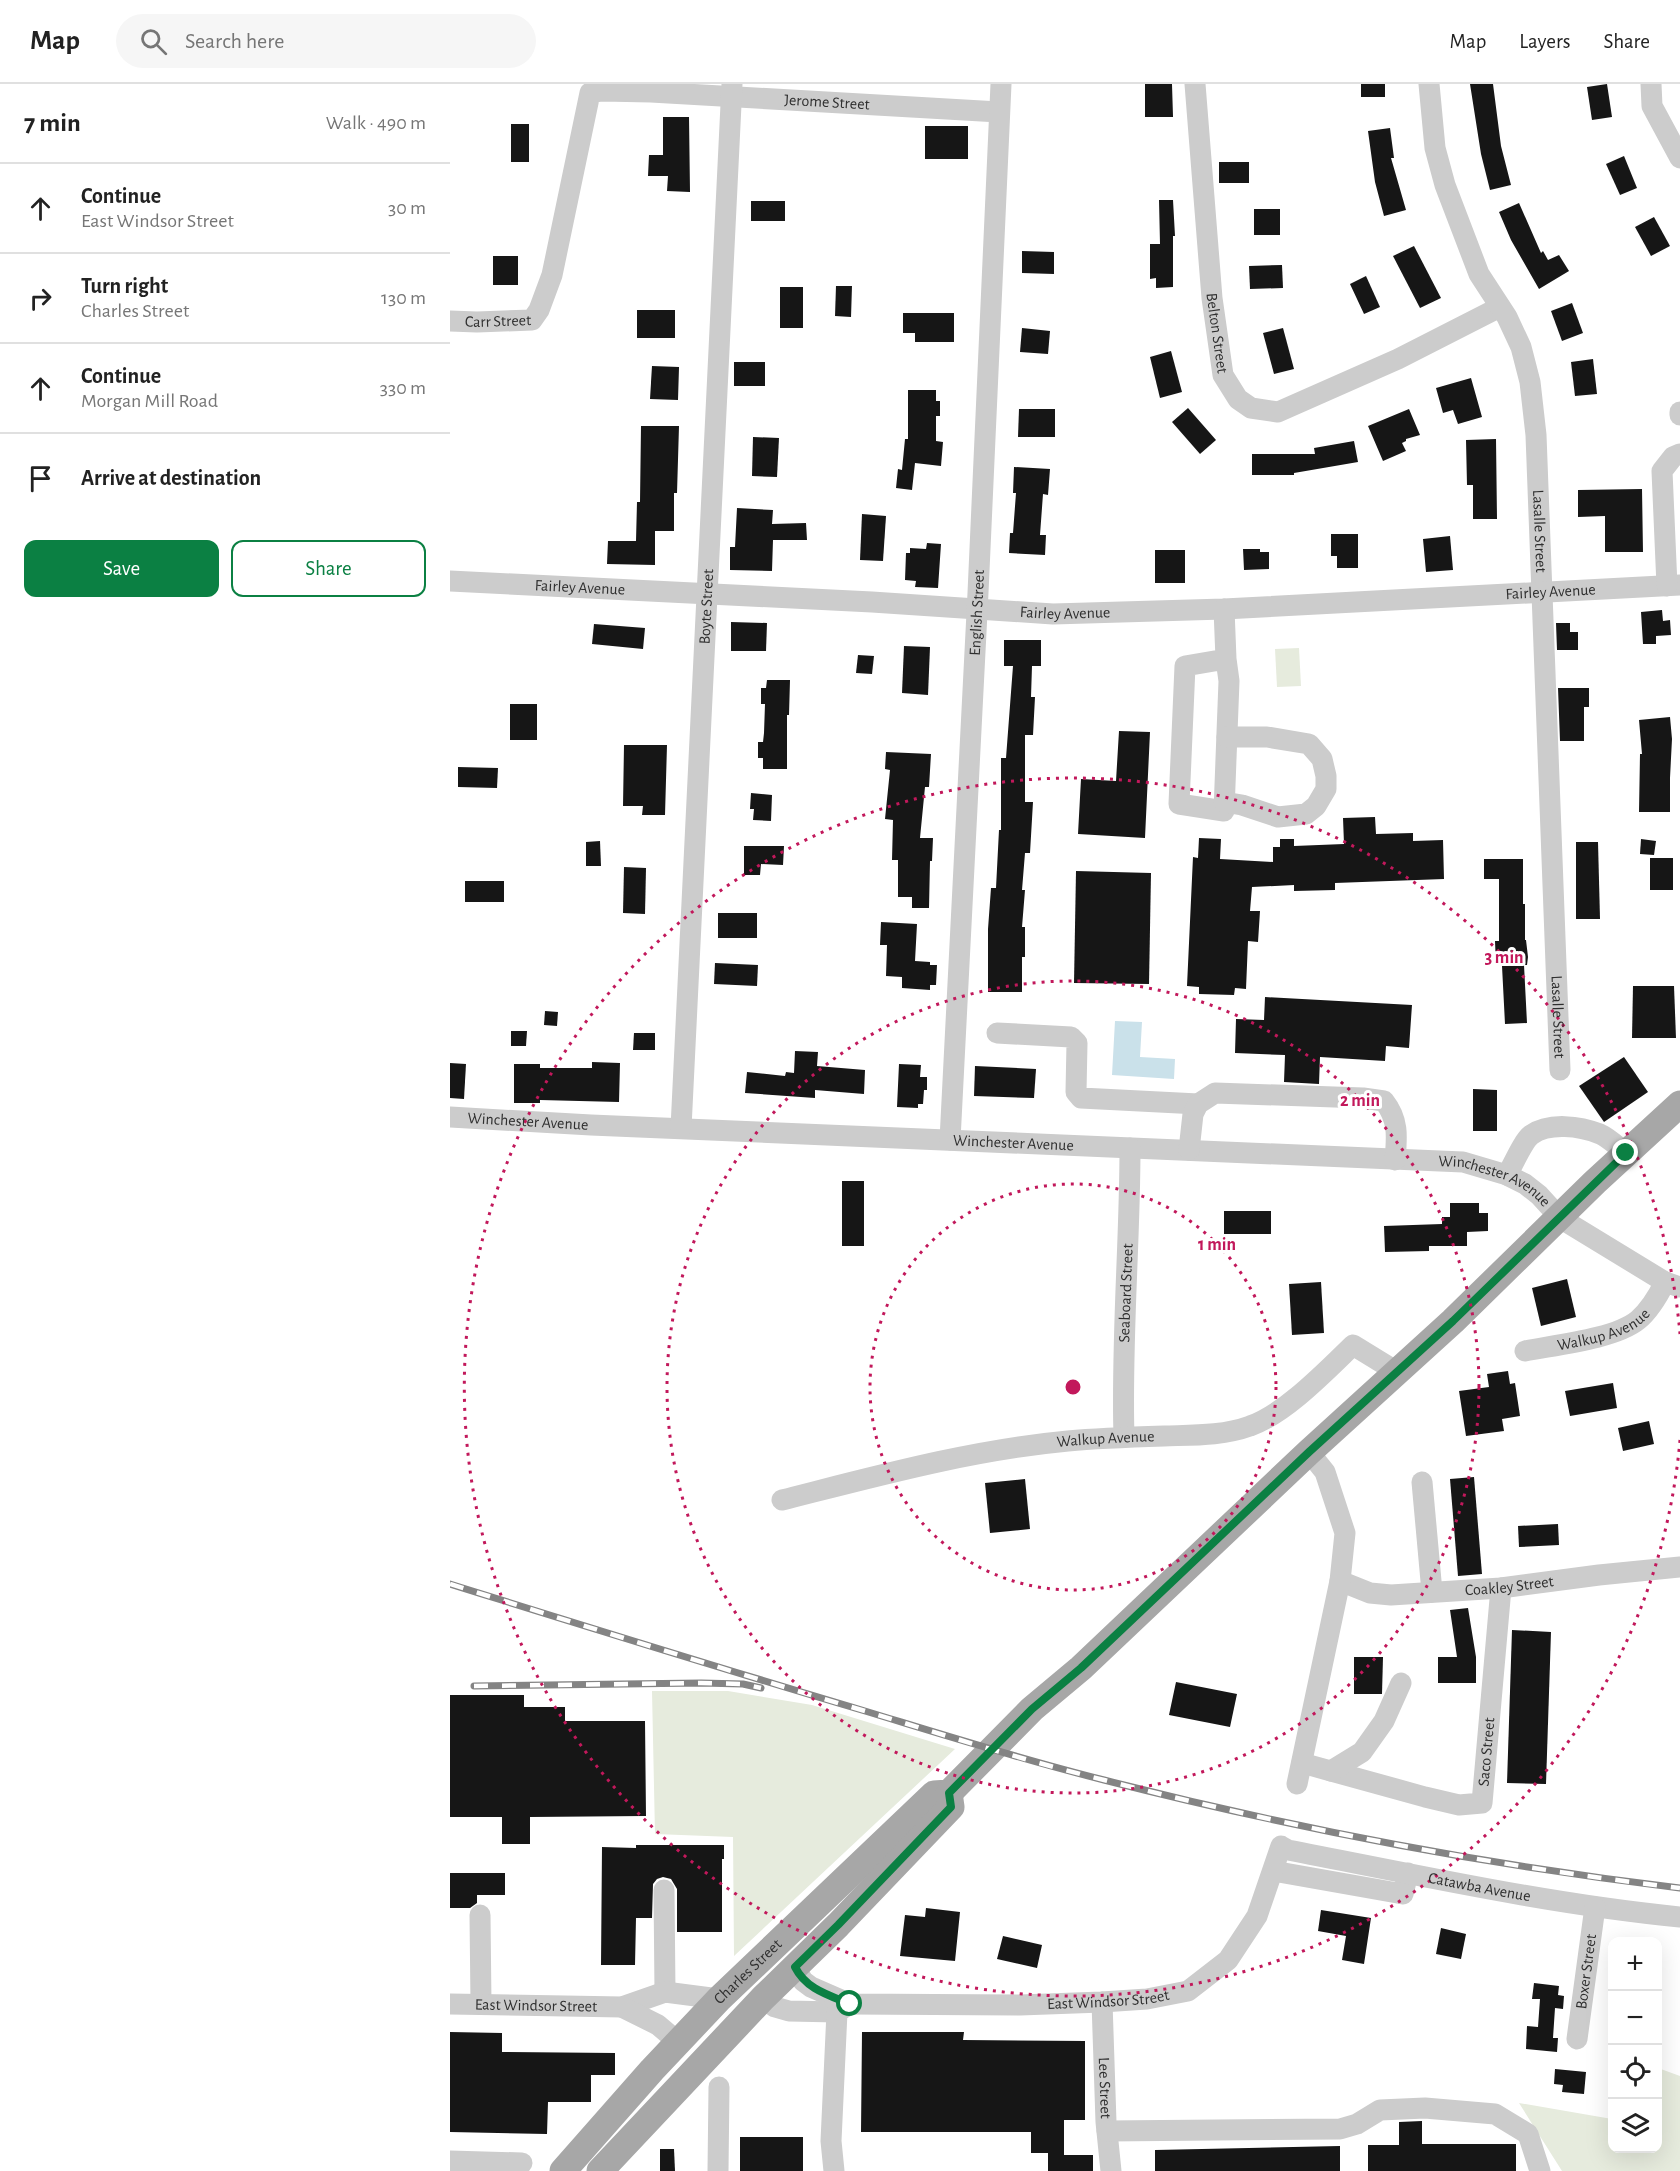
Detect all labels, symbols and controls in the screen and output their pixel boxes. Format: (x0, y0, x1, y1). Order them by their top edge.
search box (116, 14, 536, 68)
icon: search (137, 25, 170, 58)
text: Map (30, 27, 80, 55)
text: Search here (185, 30, 284, 52)
text: Map (1450, 31, 1486, 52)
text: Layers (1519, 31, 1570, 52)
text: Share (1603, 31, 1650, 52)
street label: Jerome Street (784, 92, 870, 113)
text: 7 min (24, 110, 81, 136)
text: Walk · 490 m (326, 113, 426, 133)
text: Continue (81, 185, 161, 207)
icon: ahead (24, 192, 57, 225)
text: 30 m (388, 198, 426, 218)
text: East Windsor Street (81, 211, 234, 231)
text: Turn right (81, 275, 168, 297)
icon: right (24, 282, 57, 315)
text: 130 m (381, 288, 426, 308)
street label: Belton Street (1204, 292, 1231, 374)
text: Charles Street (81, 301, 189, 321)
street label: Carr Street (465, 312, 531, 330)
text: Continue (81, 365, 161, 387)
icon: ahead (24, 372, 57, 405)
text: 330 m (380, 378, 426, 398)
text: Morgan Mill Road (81, 391, 218, 411)
icon: arrive (24, 462, 57, 495)
text: Arrive at destination (81, 467, 261, 489)
street label: Lasalle Street (1530, 489, 1549, 573)
button: Save (24, 540, 219, 597)
button: Share (231, 540, 426, 597)
street label: Boyte Street (697, 568, 716, 645)
street label: English Street (967, 569, 987, 656)
street label: Fairley Avenue (534, 577, 625, 598)
street label: Fairley Avenue (1505, 581, 1596, 602)
street label: Fairley Avenue (1019, 604, 1111, 623)
text: 3 min (1484, 949, 1524, 967)
street label: Lasalle Street (1548, 975, 1568, 1059)
text: 2 min (1340, 1092, 1380, 1110)
street label: Winchester Avenue (467, 1110, 589, 1133)
street label: Winchester Avenue (953, 1132, 1074, 1153)
route end (1612, 1139, 1638, 1165)
street label: Winchester Avenue (1438, 1153, 1553, 1210)
text: 1 min (1198, 1236, 1236, 1254)
street label: Seaboard Street (1116, 1243, 1136, 1343)
street label: Walkup Avenue (1556, 1306, 1653, 1353)
centre of rings (1063, 1377, 1083, 1397)
street label: Walkup Avenue (1056, 1428, 1155, 1450)
street label: Coakley Street (1464, 1573, 1555, 1598)
street label: Saco Street (1476, 1717, 1498, 1787)
street label: Catawba Avenue (1427, 1870, 1532, 1904)
street label: Boxer Street (1573, 1933, 1599, 2010)
street label: Charles Street (711, 1936, 785, 2007)
map controls (1608, 1937, 1662, 2153)
button: + (1608, 1937, 1662, 1991)
street label: East Windsor Street (1047, 1987, 1170, 2012)
route start (836, 1990, 862, 2016)
button: − (1608, 1991, 1662, 2045)
street label: East Windsor Street (475, 1996, 597, 2015)
button: locate (1608, 2045, 1662, 2099)
street label: Lee Street (1096, 2057, 1114, 2119)
button: layers (1608, 2099, 1662, 2153)

